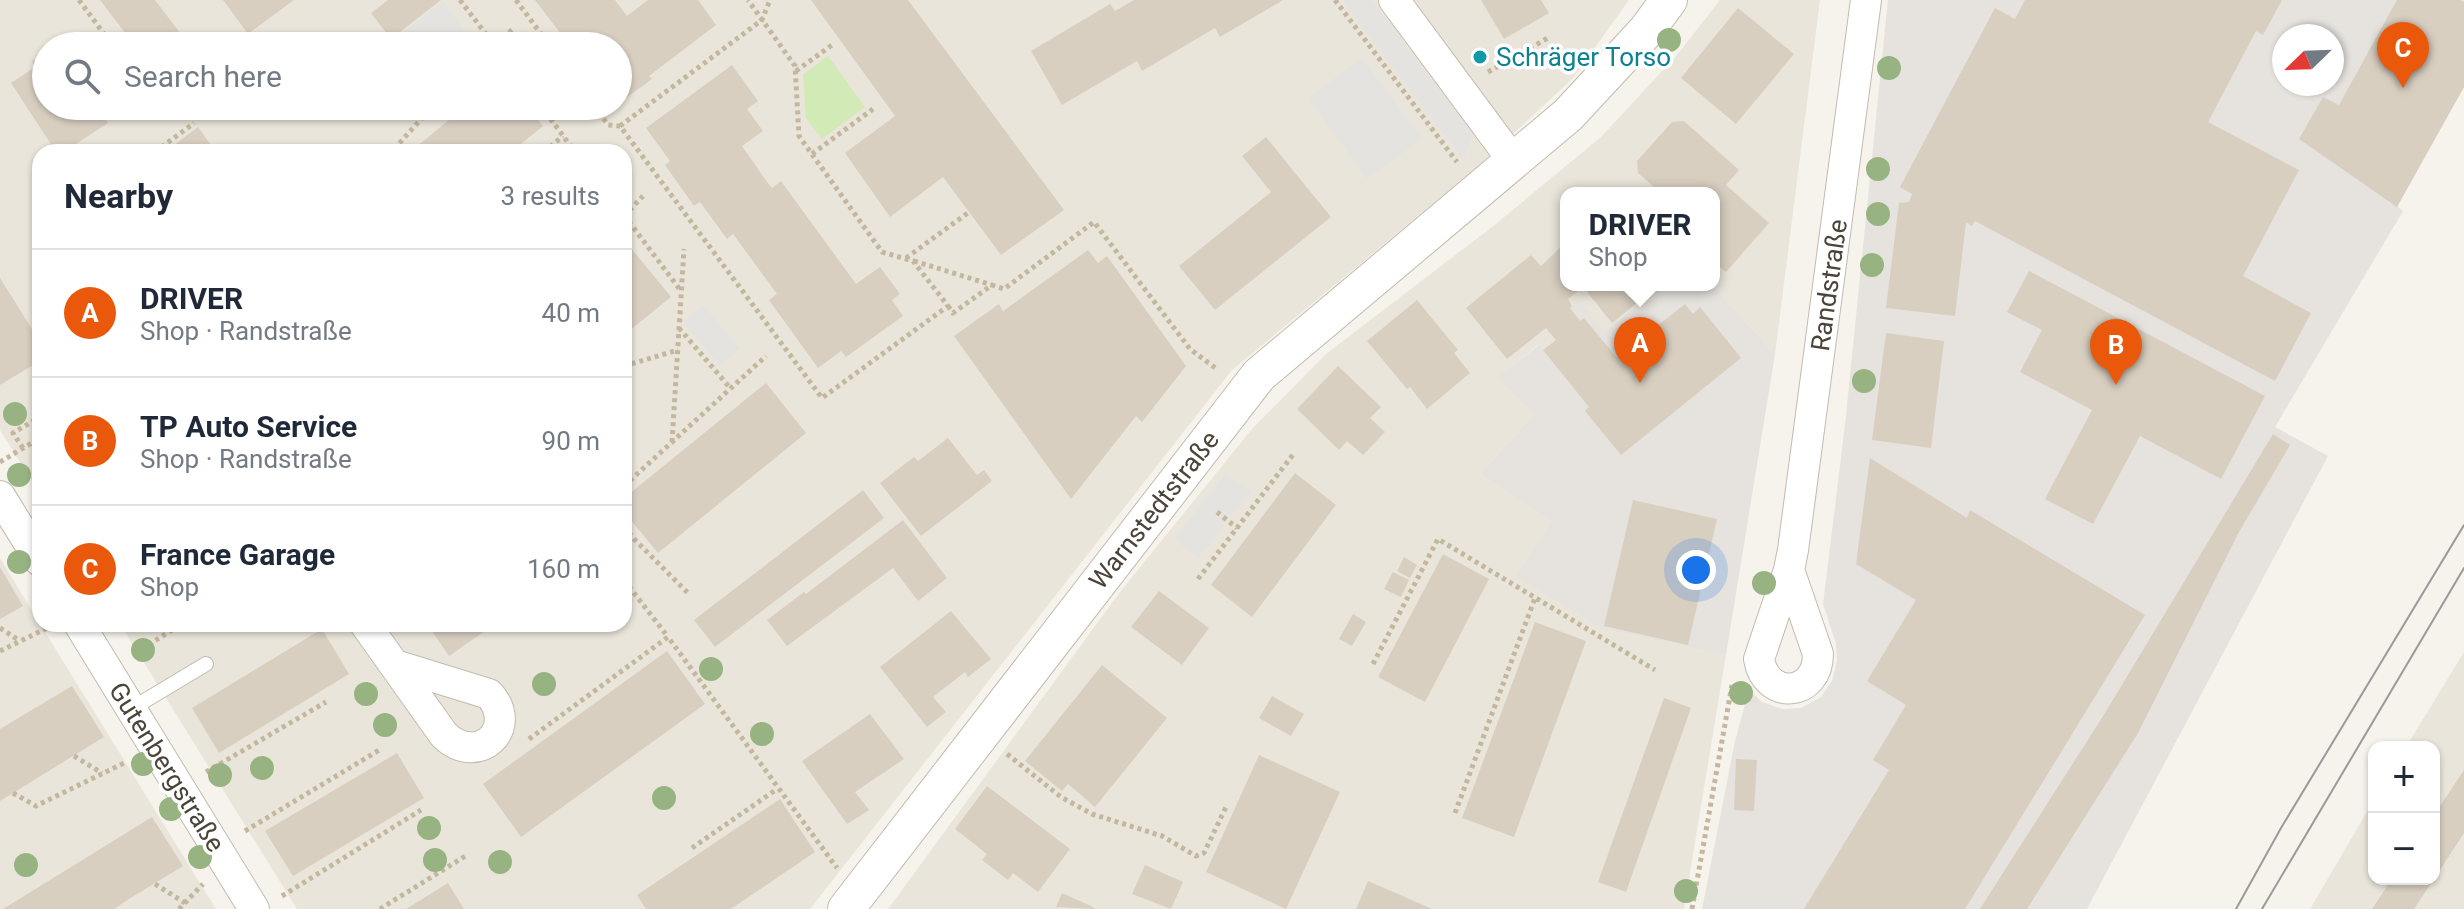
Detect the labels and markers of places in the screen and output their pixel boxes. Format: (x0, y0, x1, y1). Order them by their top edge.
pin: C (2377, 22, 2429, 88)
place label: Schräger Torso (1496, 42, 1671, 72)
marker: Schräger Torso (1471, 48, 1489, 66)
pin: A (1614, 317, 1666, 383)
pin: B (2090, 319, 2142, 385)

